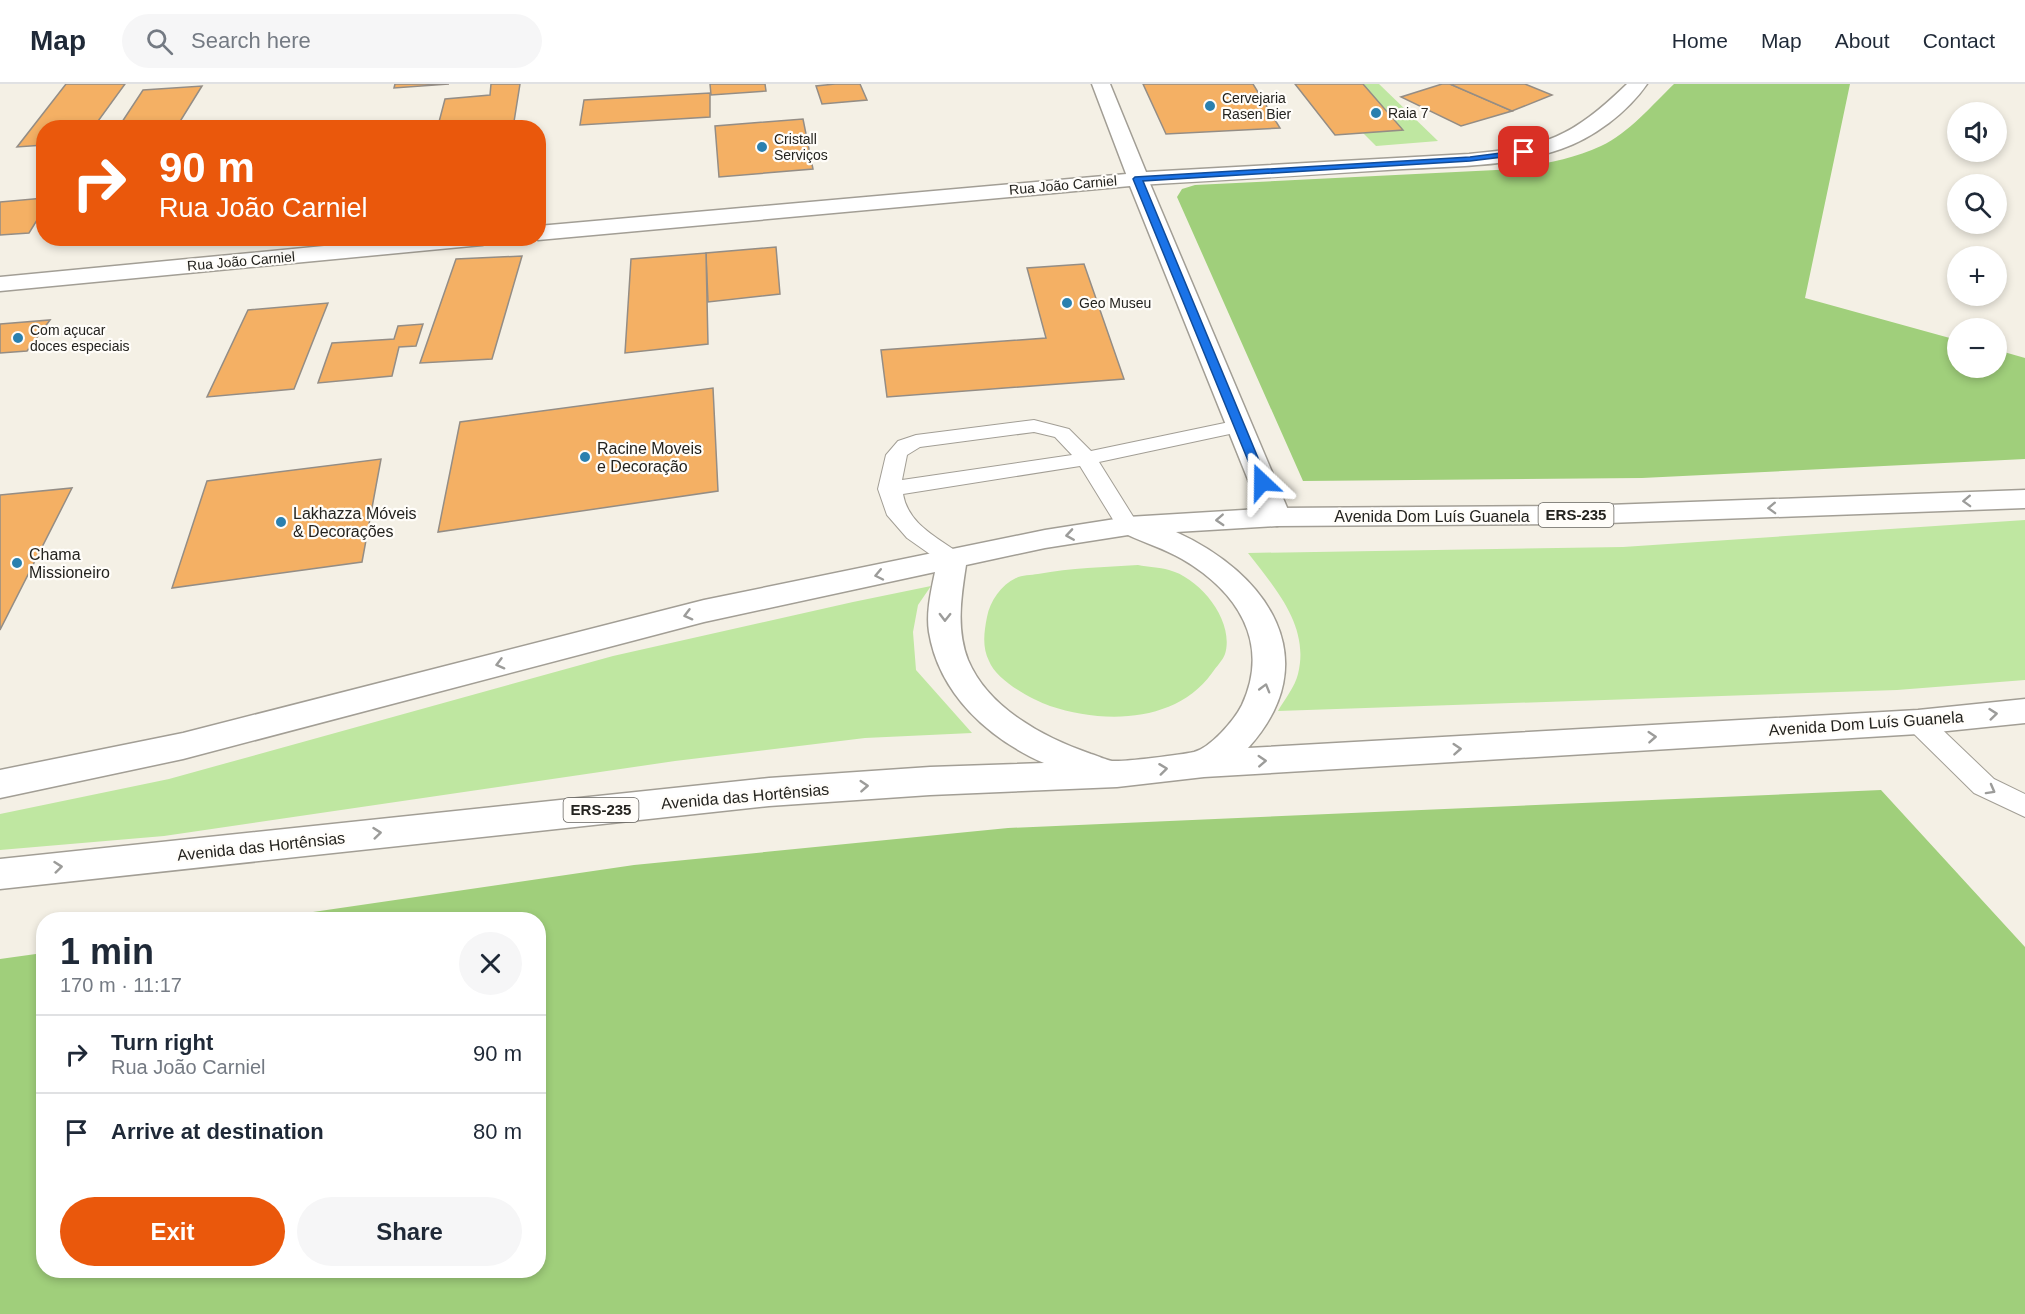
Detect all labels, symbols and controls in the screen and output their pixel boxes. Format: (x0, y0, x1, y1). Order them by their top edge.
search box (122, 14, 542, 68)
text: Map (30, 25, 86, 56)
icon: search (143, 25, 176, 58)
text: Search here (191, 28, 311, 53)
text: Home (1672, 29, 1728, 52)
text: Map (1761, 29, 1802, 52)
text: About (1835, 29, 1890, 52)
text: Contact (1923, 29, 1995, 52)
place label: Cervejaria Rasen Bier (1222, 90, 1292, 122)
marker: Cervejaria Rasen Bier (1203, 99, 1217, 113)
map controls (1947, 102, 2007, 378)
button: sound (1947, 102, 2007, 162)
place label: Raia 7 (1388, 105, 1429, 121)
marker: Raia 7 (1369, 106, 1383, 120)
pin (1498, 126, 1549, 177)
place label: Cristall Serviços (774, 131, 828, 163)
icon: arrive (1507, 135, 1540, 168)
marker: Cristall Serviços (755, 140, 769, 154)
icon: right (60, 144, 138, 222)
text: 90 m (159, 144, 255, 191)
street label: Rua João Carniel (1008, 172, 1118, 198)
button: search (1947, 174, 2007, 234)
text: Rua João Carniel (159, 193, 368, 223)
button: + (1947, 246, 2007, 306)
street label: Rua João Carniel (186, 248, 296, 274)
place label: Geo Museu (1079, 295, 1151, 311)
marker: Geo Museu (1060, 296, 1074, 310)
button: − (1947, 318, 2007, 378)
place label: Com açucar doces especiais (30, 322, 130, 354)
marker: Com açucar doces especiais (11, 331, 25, 345)
place label: Racine Moveis e Decoração (597, 440, 702, 475)
marker: Racine Moveis e Decoração (578, 450, 592, 464)
position arrow (1230, 450, 1294, 514)
one-way arrow (1962, 495, 1971, 508)
one-way arrow (1767, 502, 1776, 515)
road number: ERS-235 (1538, 503, 1614, 527)
place label: Lakhazza Móveis & Decorações (293, 505, 417, 540)
street label: Avenida Dom Luís Guanela (1334, 508, 1530, 525)
one-way arrow (1215, 514, 1224, 527)
marker: Lakhazza Móveis & Decorações (274, 515, 288, 529)
one-way arrow (1065, 528, 1075, 541)
place label: Chama Missioneiro (29, 546, 110, 581)
marker: Chama Missioneiro (10, 556, 24, 570)
one-way arrow (874, 567, 884, 580)
one-way arrow (683, 608, 694, 620)
one-way arrow (939, 613, 952, 622)
one-way arrow (495, 657, 505, 669)
one-way arrow (1258, 683, 1270, 693)
street label: Avenida Dom Luís Guanela (1768, 708, 1964, 739)
one-way arrow (1988, 708, 1997, 721)
one-way arrow (1647, 731, 1656, 744)
one-way arrow (1452, 743, 1461, 756)
one-way arrow (1258, 754, 1267, 767)
one-way arrow (1159, 763, 1168, 776)
one-way arrow (859, 780, 869, 793)
street label: Avenida das Hortênsias (660, 781, 830, 812)
one-way arrow (1985, 783, 1995, 794)
road number: ERS-235 (564, 798, 638, 822)
one-way arrow (373, 828, 382, 840)
street label: Avenida das Hortênsias (176, 829, 346, 864)
one-way arrow (54, 861, 63, 874)
text: 1 min (60, 931, 154, 972)
button: close (459, 932, 522, 995)
text: 170 m · 11:17 (60, 974, 182, 996)
text: Turn right (111, 1030, 213, 1055)
icon: right (60, 1038, 93, 1071)
text: 90 m (473, 1041, 522, 1066)
text: Rua João Carniel (111, 1056, 266, 1078)
icon: arrive (60, 1116, 93, 1149)
text: Arrive at destination (111, 1119, 324, 1144)
text: 80 m (473, 1119, 522, 1144)
button: Exit (60, 1197, 285, 1266)
button: Share (297, 1197, 522, 1266)

